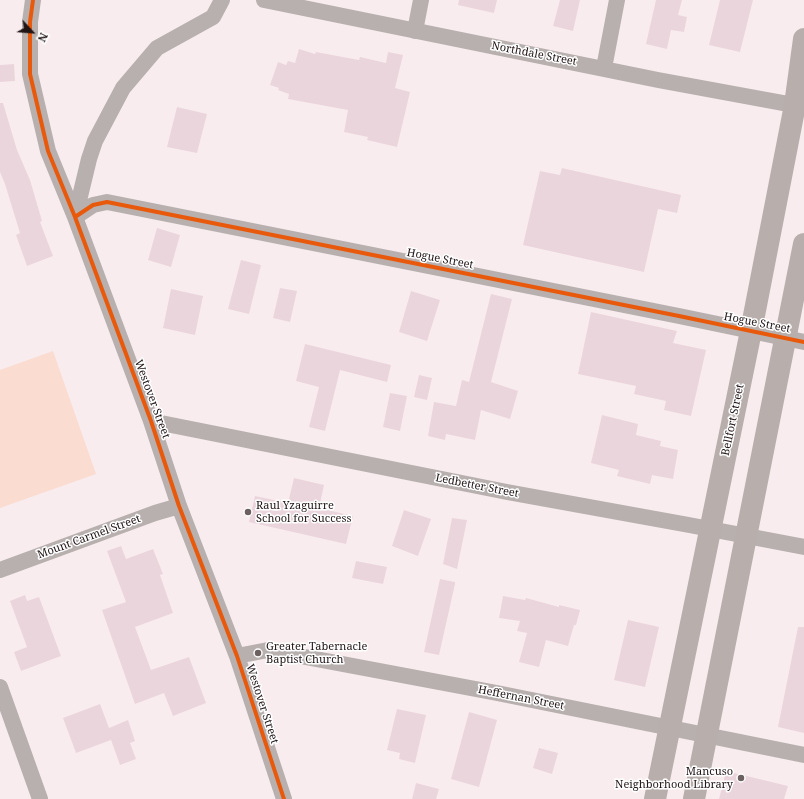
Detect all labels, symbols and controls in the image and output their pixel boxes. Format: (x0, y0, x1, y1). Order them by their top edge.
north arrow (12, 12, 52, 52)
text: N (35, 30, 52, 45)
street label: Northdale Street (490, 39, 578, 69)
street label: Hogue Street (406, 246, 474, 272)
street label: Hogue Street (723, 310, 791, 336)
street label: Westover Street (132, 358, 172, 440)
street label: Bellfort Street (719, 383, 747, 457)
street label: Ledbetter Street (434, 471, 520, 501)
place label: Raul Yzaguirre School for Success (256, 499, 351, 525)
marker: Raul Yzaguirre School for Success (243, 507, 253, 517)
street label: Mount Carmel Street (36, 512, 142, 562)
place label: Greater Tabernacle Baptist Church (266, 640, 367, 666)
marker: Greater Tabernacle Baptist Church (253, 648, 263, 658)
street label: Westover Street (243, 663, 281, 745)
street label: Heffernan Street (477, 683, 565, 713)
place label: Mancuso Neighborhood Library (615, 765, 733, 791)
marker: Mancuso Neighborhood Library (736, 773, 746, 783)

